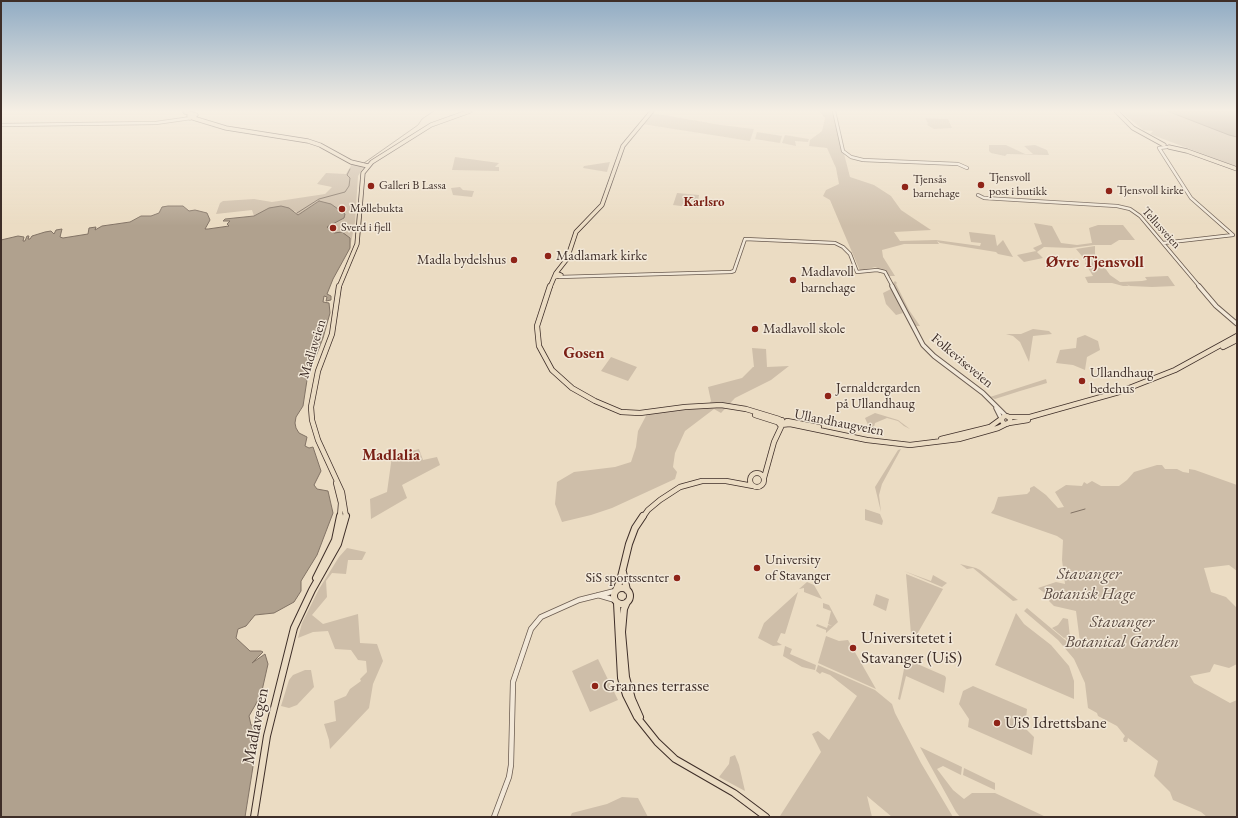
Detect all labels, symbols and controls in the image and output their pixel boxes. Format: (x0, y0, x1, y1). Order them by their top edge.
place label: Tjensvoll post i butikk (989, 171, 1047, 199)
place label: Tjensås barnehage (913, 173, 960, 201)
place label: Galleri B Lassa (379, 179, 446, 193)
marker: Tjensvoll post i butikk (976, 180, 986, 190)
marker: Galleri B Lassa (366, 181, 376, 191)
marker: Tjensås barnehage (900, 182, 910, 192)
place label: Tjensvoll kirke (1117, 184, 1184, 198)
marker: Tjensvoll kirke (1104, 186, 1114, 196)
district label: Karlsro (683, 194, 725, 210)
place label: Møllebukta (350, 202, 403, 216)
marker: Møllebukta (337, 204, 347, 214)
street label: Tellusveien (1139, 204, 1183, 252)
place label: Sverd i fjell (341, 221, 391, 235)
marker: Sverd i fjell (328, 223, 338, 233)
place label: Madlamark kirke (556, 248, 647, 264)
marker: Madlamark kirke (543, 251, 553, 261)
place label: Madla bydelshus (417, 252, 506, 268)
district label: Øvre Tjensvoll (1046, 253, 1144, 273)
marker: Madla bydelshus (509, 255, 519, 265)
place label: Madlavoll barnehage (801, 264, 855, 296)
marker: Madlavoll barnehage (788, 275, 798, 285)
street label: Madlaveien (296, 317, 330, 381)
place label: Madlavoll skole (763, 321, 845, 337)
marker: Madlavoll skole (750, 324, 760, 334)
street label: Folkeviseveien (928, 330, 996, 392)
district label: Gosen (563, 344, 605, 364)
place label: Ullandhaug bedehus (1090, 365, 1153, 398)
marker: Ullandhaug bedehus (1077, 376, 1087, 386)
place label: Jernaldergarden på Ullandhaug (836, 380, 921, 412)
marker: Jernaldergarden på Ullandhaug (823, 391, 833, 401)
street label: Ullandhaugveien (793, 406, 885, 440)
district label: Madlalia (362, 446, 420, 466)
place label: University of Stavanger (765, 552, 831, 584)
marker: University of Stavanger (752, 563, 762, 573)
park label: Stavanger Botanisk Hage (1043, 564, 1135, 604)
place label: SiS sportssenter (586, 570, 669, 586)
marker: SiS sportssenter (672, 573, 682, 583)
park label: Stavanger Botanical Garden (1065, 612, 1179, 652)
place label: Universitetet i Stavanger (UiS) (861, 628, 962, 668)
marker: Universitetet i Stavanger (UiS) (848, 643, 858, 653)
place label: Grannes terrasse (603, 676, 709, 696)
marker: Grannes terrasse (590, 681, 600, 691)
street label: Madlavegen (239, 686, 273, 766)
place label: UiS Idrettsbane (1005, 713, 1107, 733)
marker: UiS Idrettsbane (992, 718, 1002, 728)

